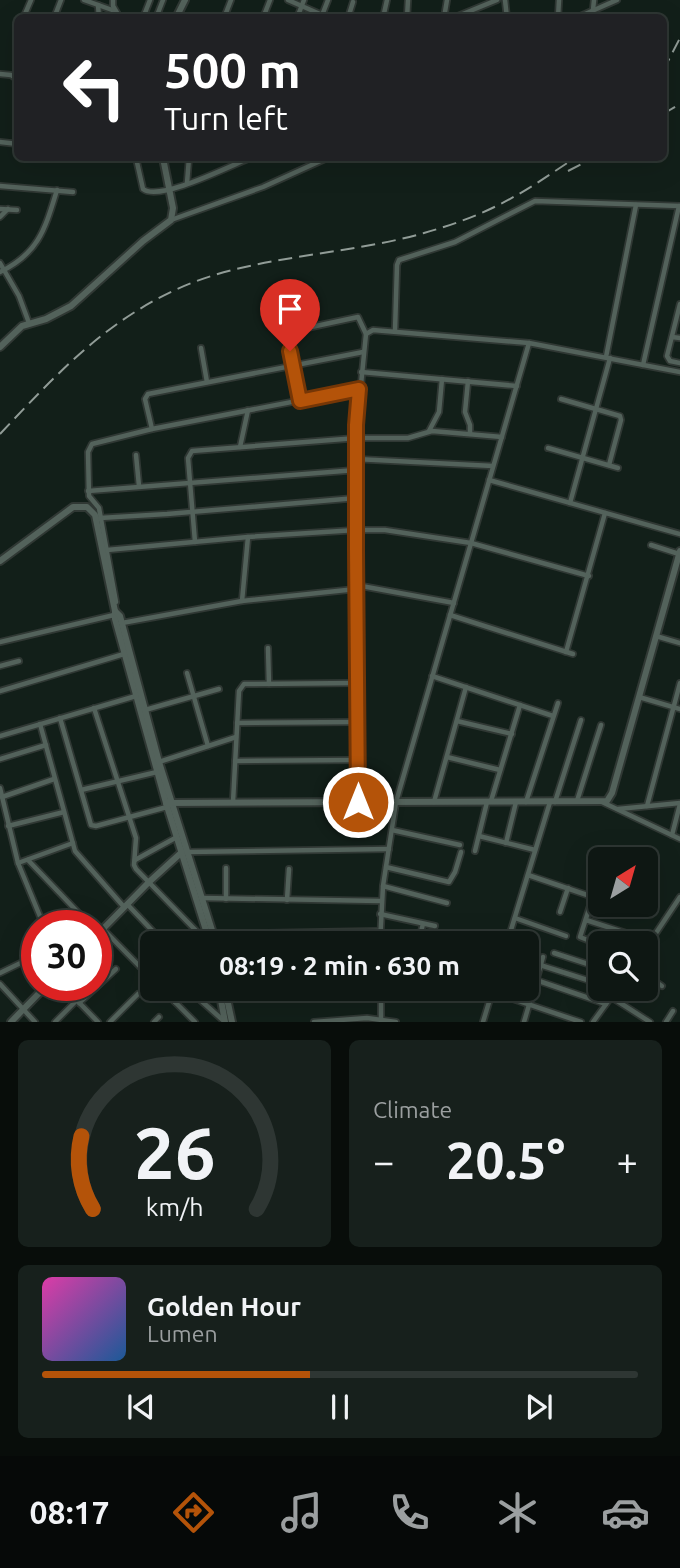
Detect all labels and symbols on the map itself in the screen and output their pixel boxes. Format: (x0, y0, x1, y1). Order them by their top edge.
pin (260, 279, 320, 351)
position arrow (321, 765, 395, 839)
north arrow (588, 847, 658, 917)
speed limit sign: 30 (21, 910, 112, 1001)

